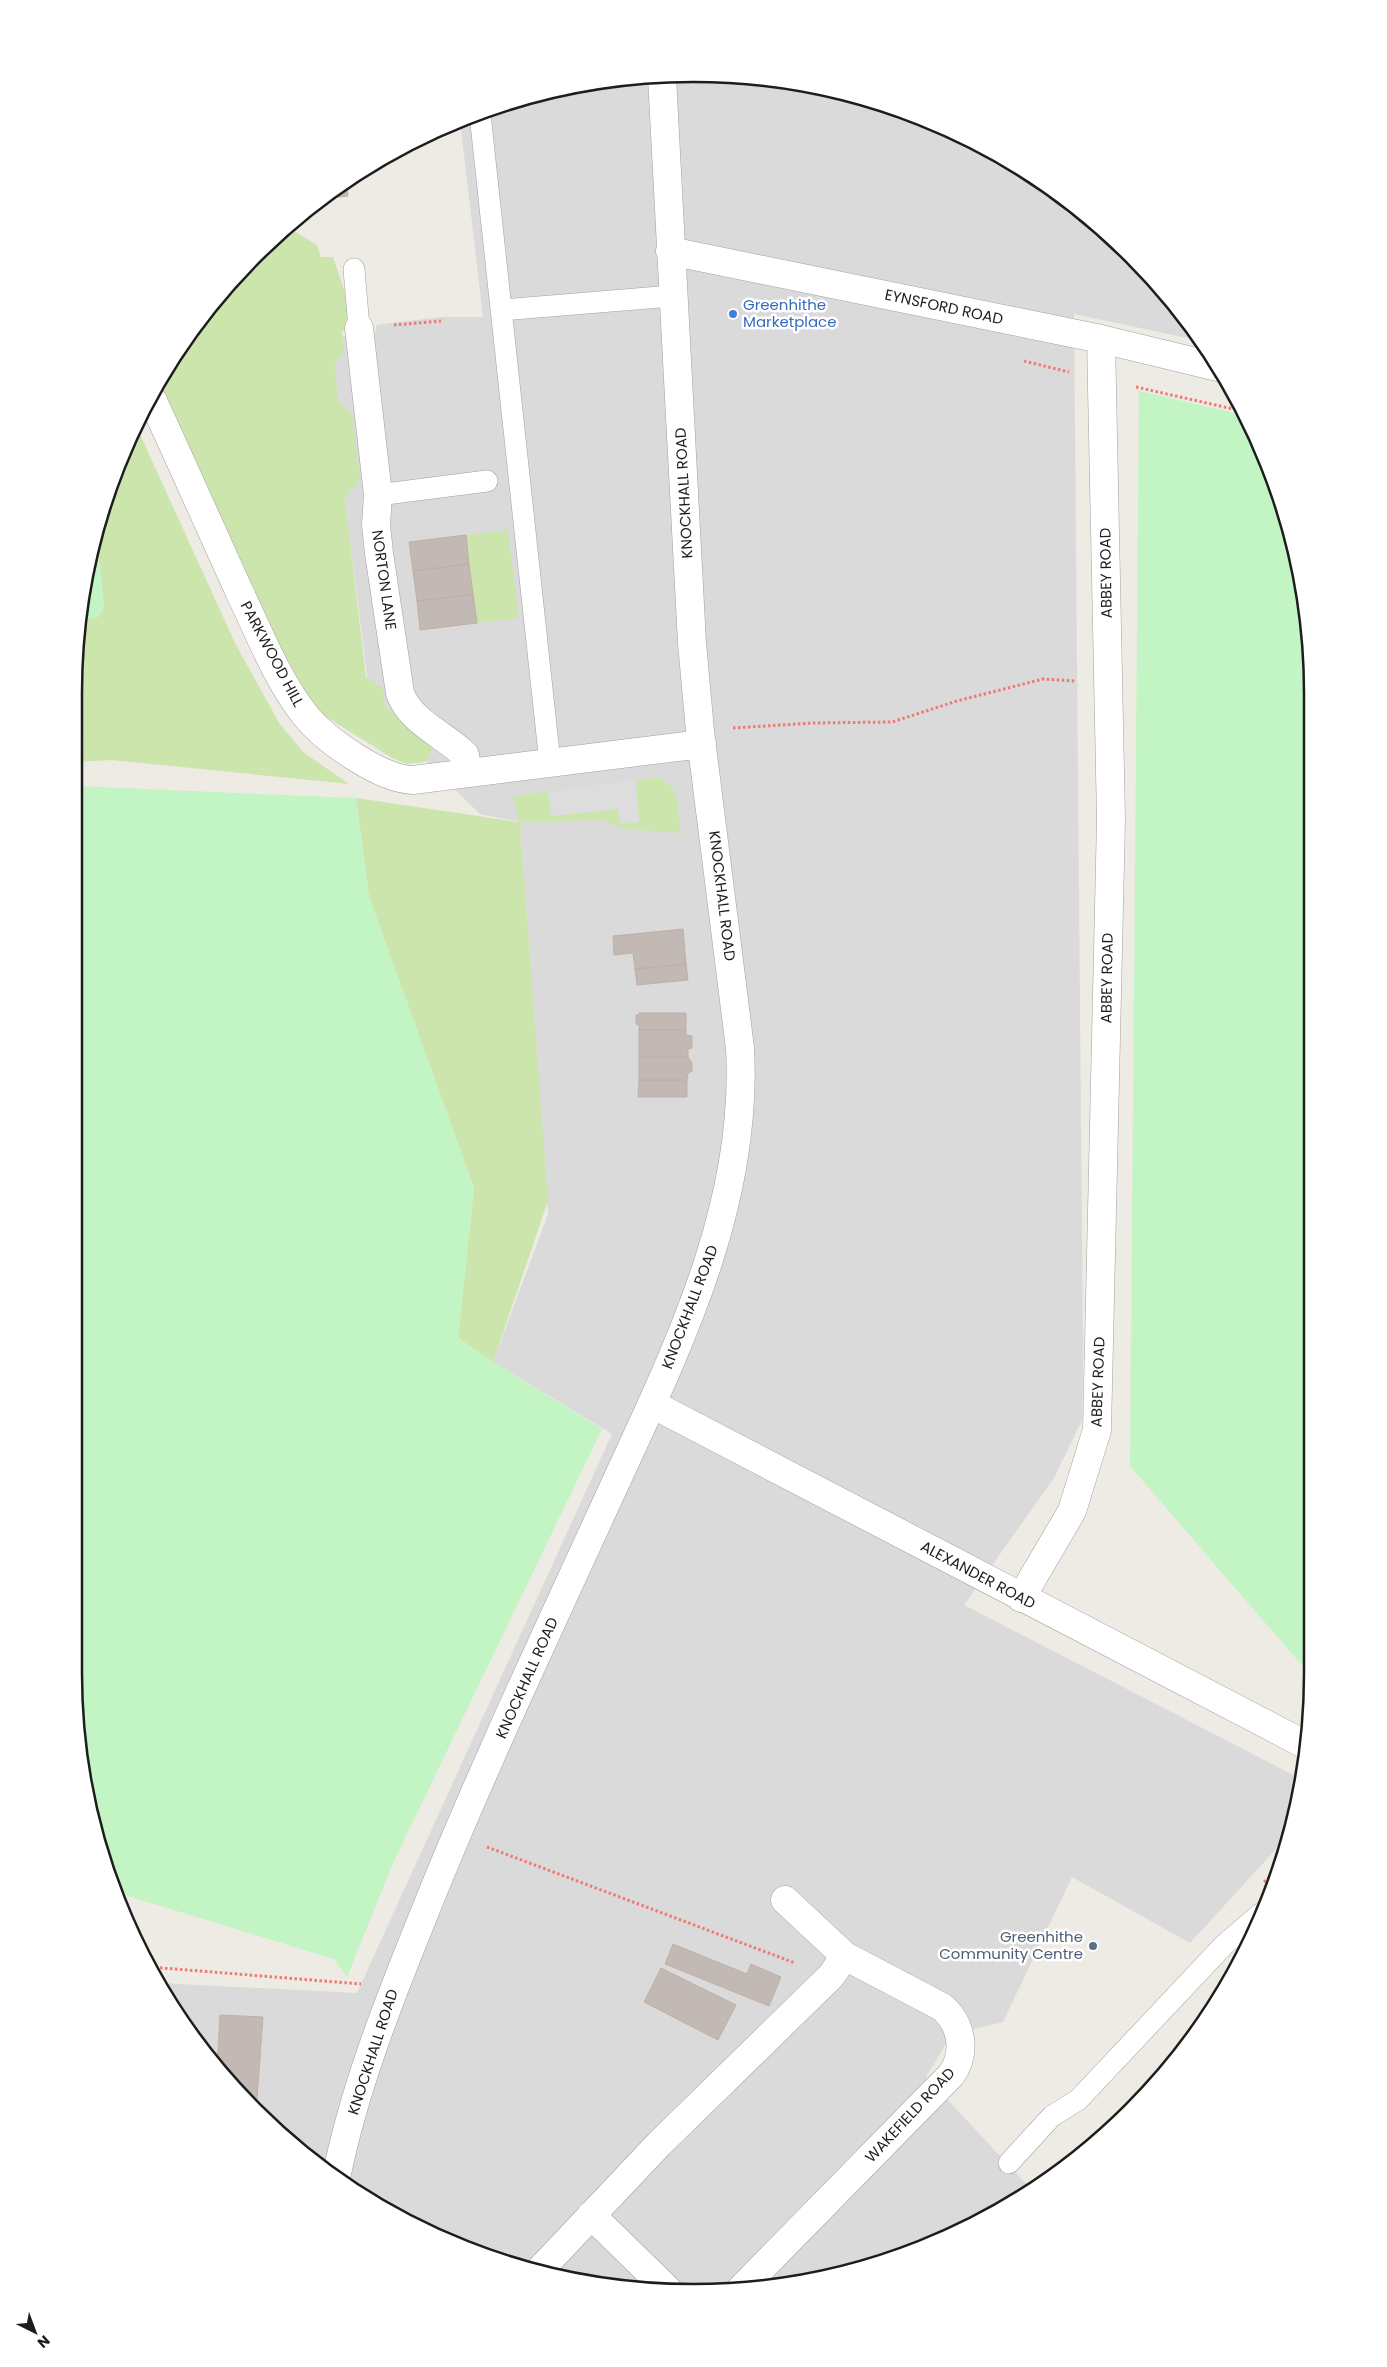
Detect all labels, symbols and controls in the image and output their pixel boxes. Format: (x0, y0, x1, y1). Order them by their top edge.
street label: EYNSFORD ROAD (883, 284, 1005, 329)
place label: Greenhithe Marketplace (743, 294, 837, 332)
marker: Greenhithe Marketplace (727, 308, 739, 320)
street label: KNOCKHALL ROAD (670, 427, 697, 559)
street label: ABBEY ROAD (1094, 528, 1117, 618)
street label: NORTON LANE (367, 529, 402, 631)
street label: PARKWOOD HILL (236, 597, 309, 711)
street label: KNOCKHALL ROAD (704, 830, 741, 962)
street label: ABBEY ROAD (1095, 933, 1118, 1023)
street label: KNOCKHALL ROAD (656, 1242, 723, 1372)
street label: ABBEY ROAD (1085, 1336, 1110, 1428)
street label: ALEXANDER ROAD (917, 1535, 1039, 1614)
street label: KNOCKHALL ROAD (490, 1614, 563, 1742)
place label: Greenhithe Community Centre (939, 1926, 1083, 1964)
marker: Greenhithe Community Centre (1087, 1940, 1099, 1952)
street label: KNOCKHALL ROAD (342, 1986, 403, 2117)
street label: WAKEFIELD ROAD (860, 2062, 959, 2167)
north arrow (10, 2307, 60, 2357)
text: N (33, 2331, 54, 2353)

